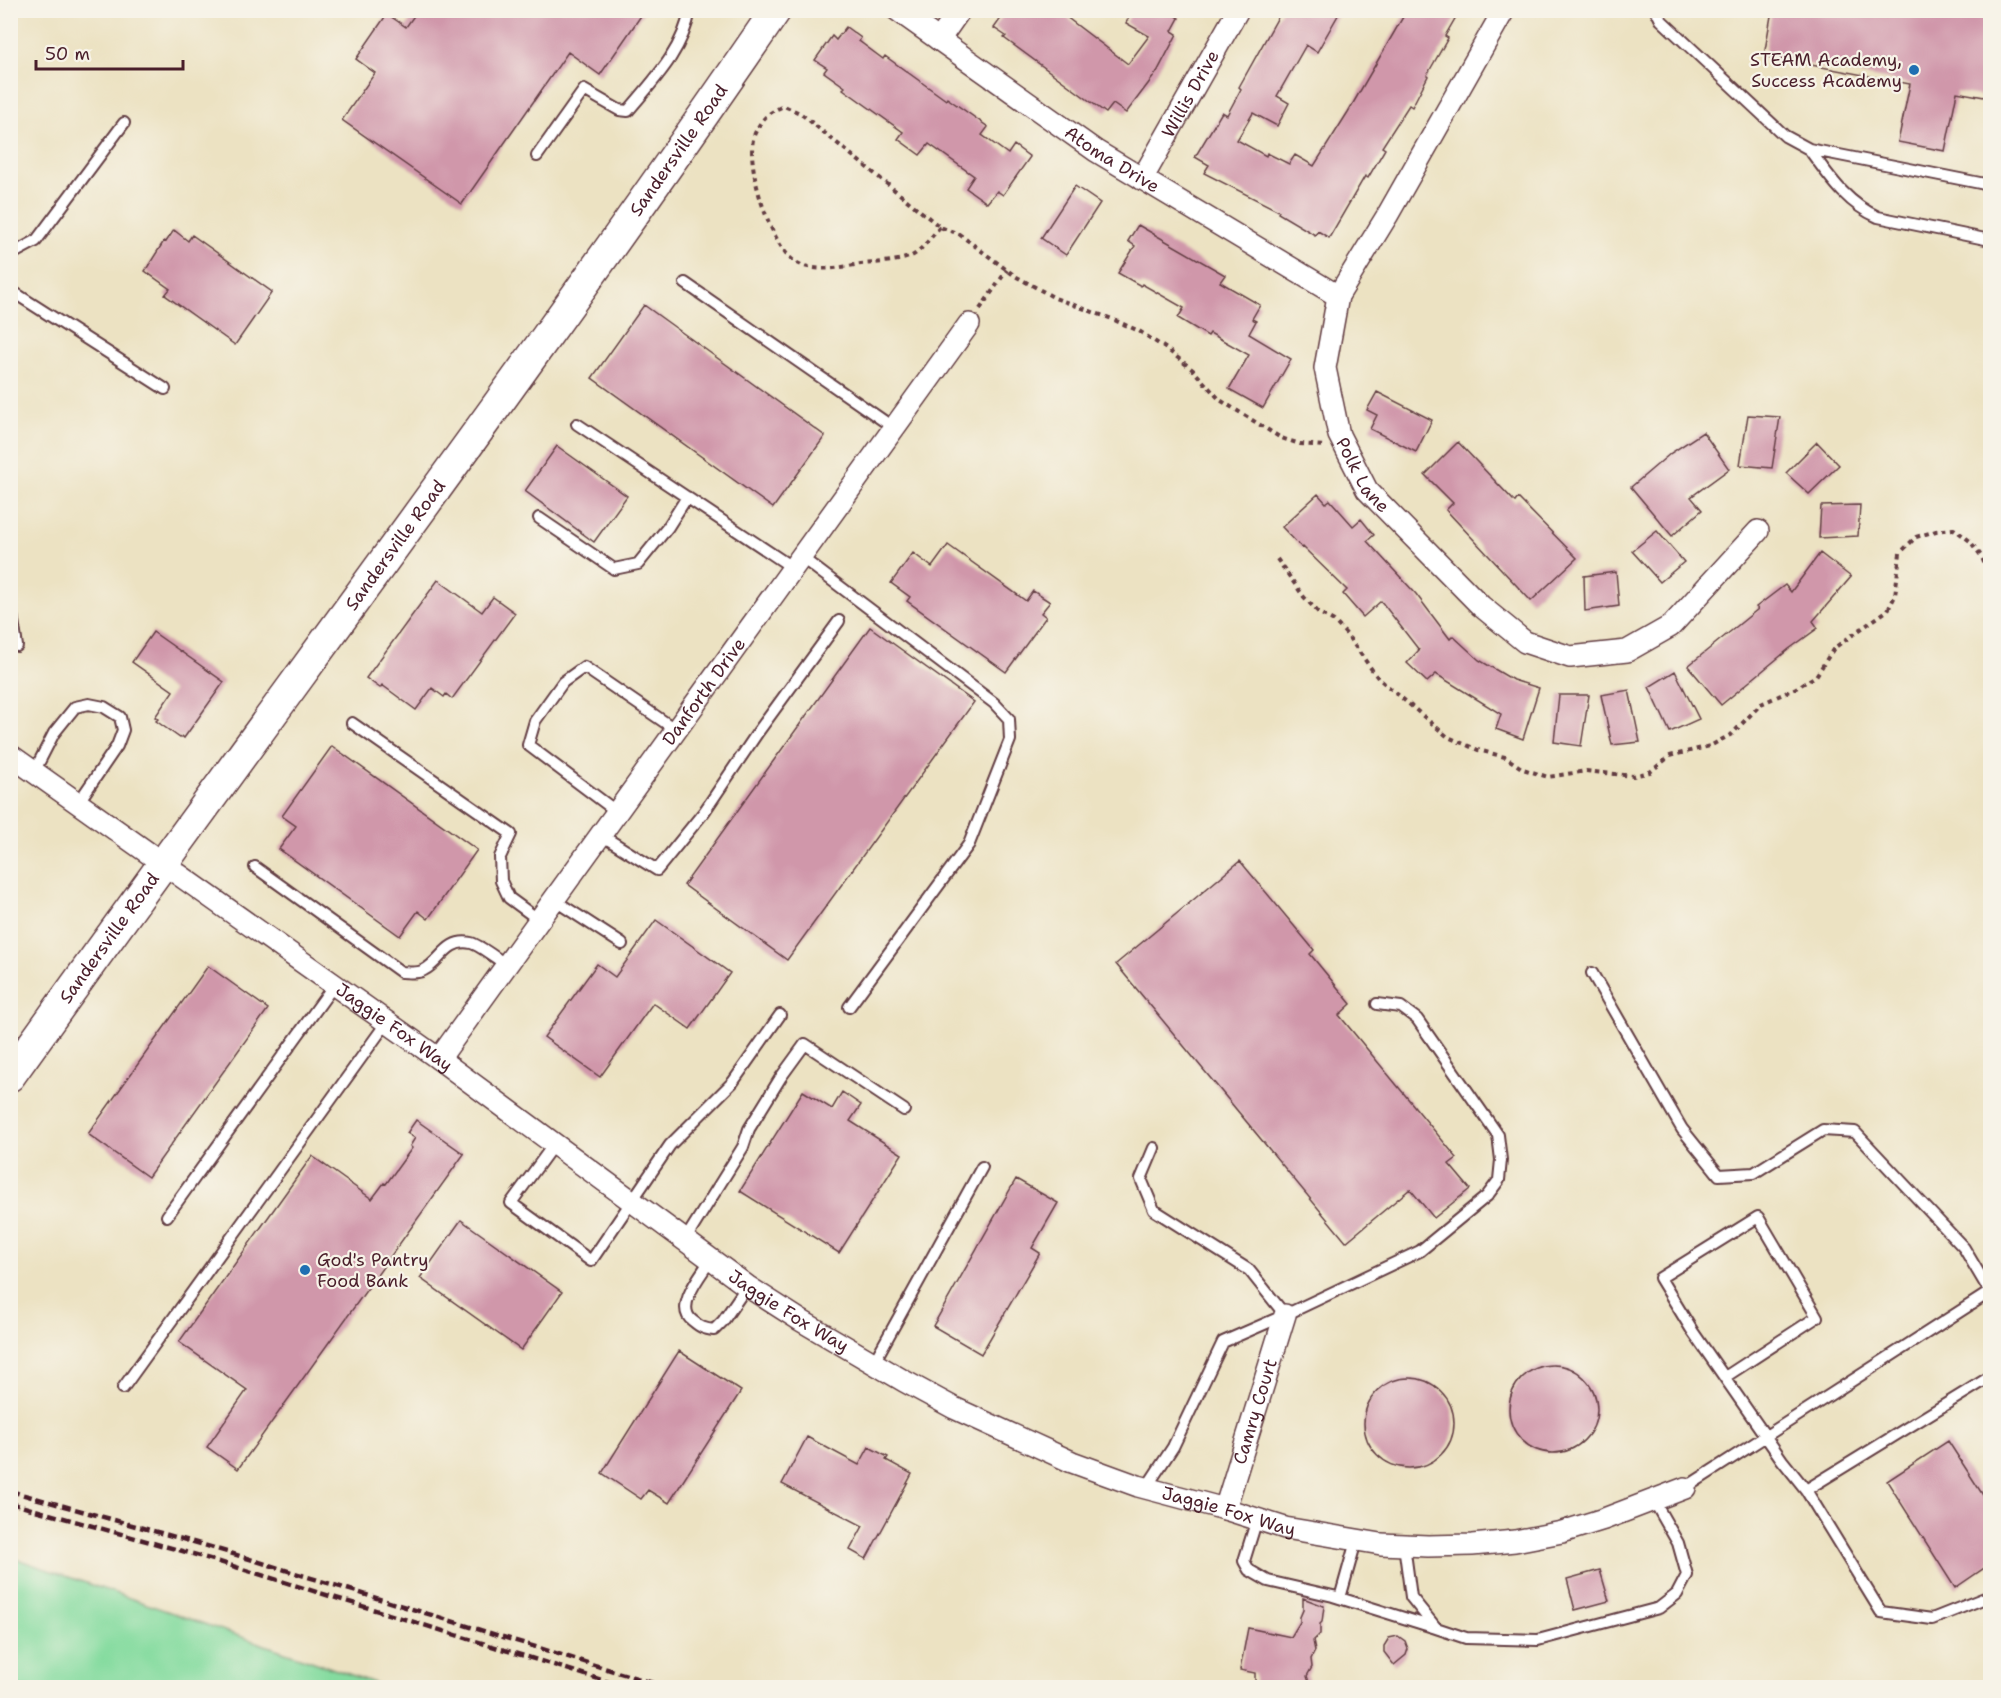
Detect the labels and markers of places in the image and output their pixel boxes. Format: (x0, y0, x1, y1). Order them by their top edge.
place label: STEAM Academy, Success Academy (1750, 48, 1902, 93)
marker: STEAM Academy, Success Academy (1907, 63, 1921, 77)
place label: God's Pantry Food Bank (317, 1248, 429, 1293)
marker: God's Pantry Food Bank (298, 1263, 312, 1277)

